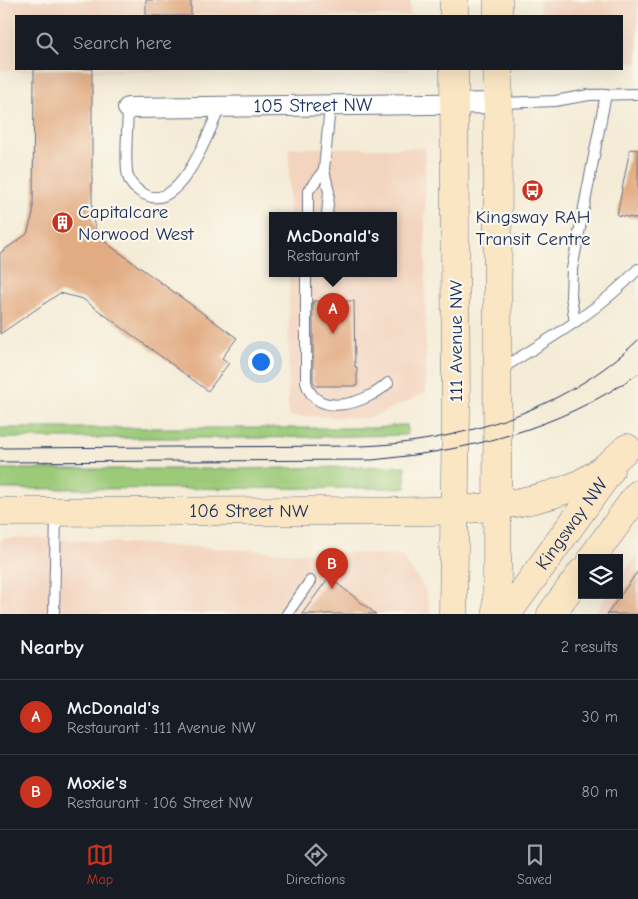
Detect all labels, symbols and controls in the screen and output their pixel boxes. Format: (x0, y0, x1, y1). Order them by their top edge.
search box (15, 15, 623, 70)
icon: search (33, 29, 61, 57)
text: Search here (73, 32, 172, 54)
street label: 105 Street NW (253, 94, 373, 117)
bus stop icon: Kingsway RAH Transit Centre (521, 179, 545, 203)
place label: Capitalcare Norwood West (78, 201, 194, 245)
place label: Kingsway RAH Transit Centre (475, 206, 591, 250)
building icon: Capitalcare Norwood West (50, 211, 74, 235)
popup (269, 212, 397, 277)
text: McDonald's (287, 225, 379, 247)
text: Restaurant (287, 247, 359, 265)
street label: 111 Avenue NW (445, 279, 467, 402)
pin: A (317, 293, 349, 334)
your location (248, 349, 274, 375)
street label: Kingsway NW (531, 473, 613, 574)
street label: 106 Street NW (190, 500, 309, 522)
pin: B (316, 548, 348, 589)
map controls (578, 554, 623, 599)
button: layers (578, 554, 623, 599)
text: Nearby (20, 635, 84, 659)
text: 2 results (561, 638, 618, 656)
text: McDonald's (67, 697, 159, 719)
text: A (32, 708, 40, 726)
text: 30 m (582, 708, 618, 726)
text: Restaurant · 111 Avenue NW (67, 719, 256, 737)
text: Moxie's (67, 772, 127, 794)
text: B (31, 783, 41, 801)
text: 80 m (581, 783, 618, 801)
text: Restaurant · 106 Street NW (67, 794, 253, 812)
tab: Map (86, 841, 114, 888)
tab: Directions (286, 841, 345, 888)
tab: Saved (517, 841, 552, 888)

